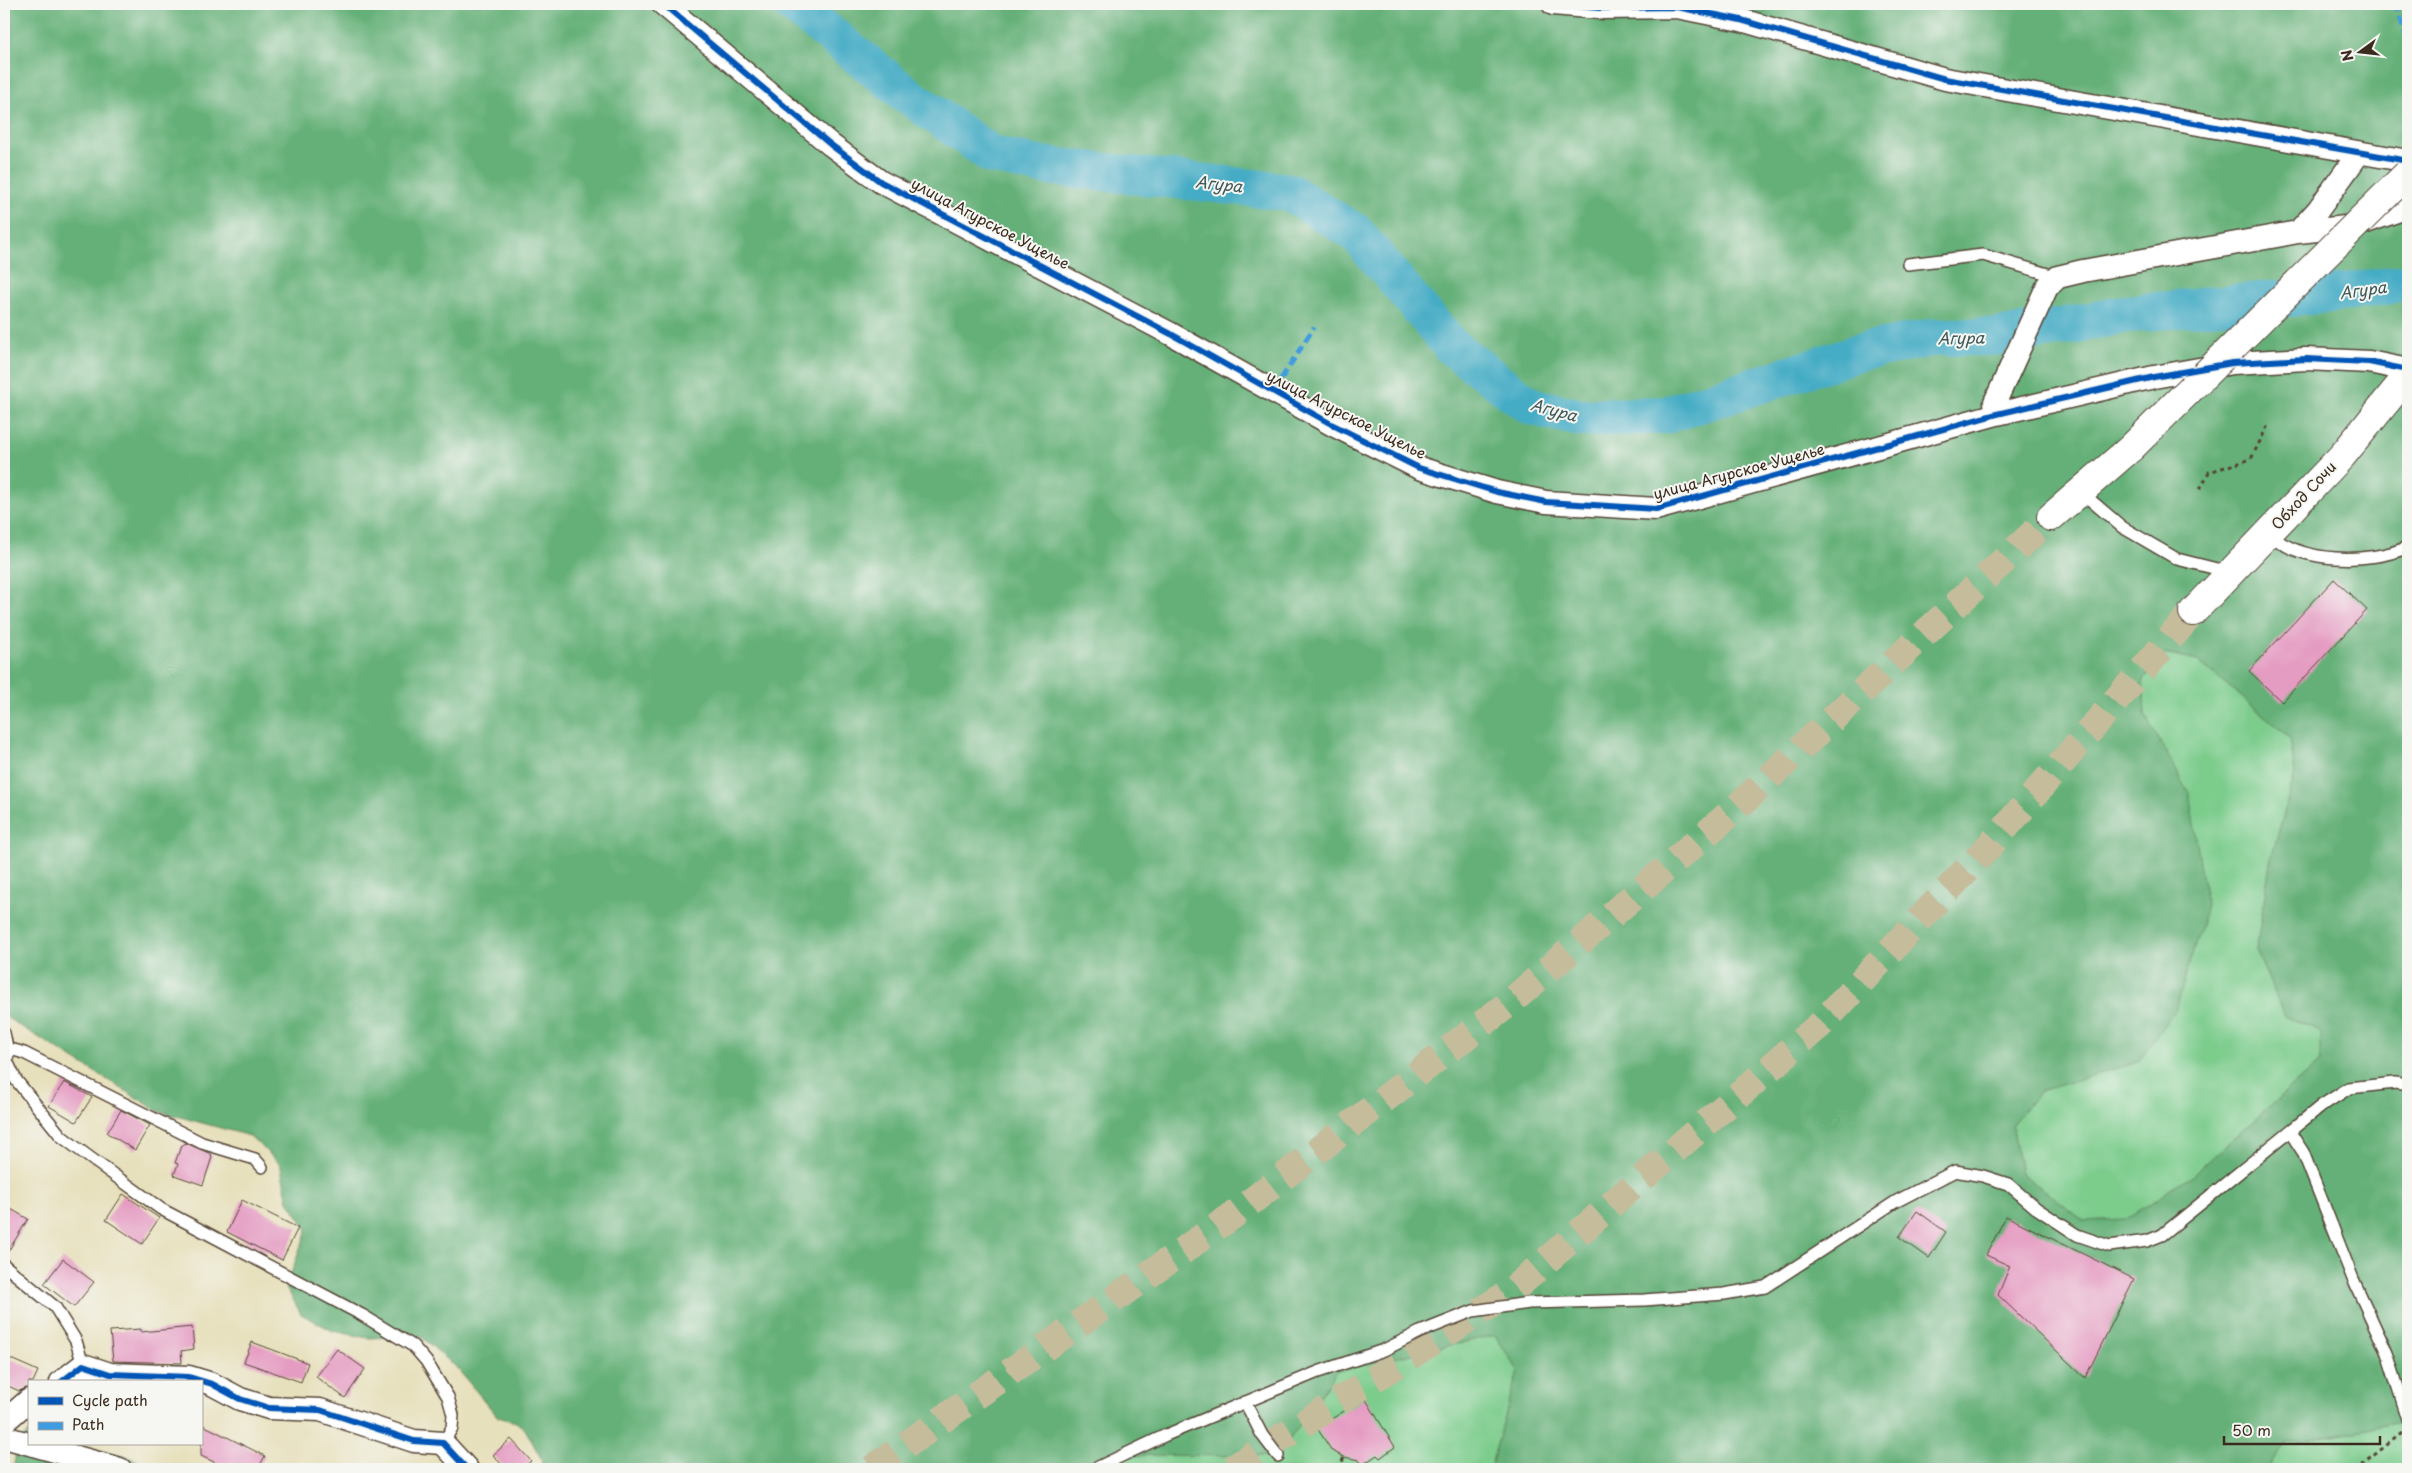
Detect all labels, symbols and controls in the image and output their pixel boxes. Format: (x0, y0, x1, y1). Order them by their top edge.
north arrow (2334, 28, 2384, 78)
text: N (2335, 47, 2359, 64)
water label: Агура (1195, 169, 1245, 198)
street label: улица Агурское Ущелье (907, 171, 1074, 274)
water label: Агура (2338, 274, 2389, 304)
water label: Агура (1937, 325, 1986, 349)
street label: улица Агурское Ущелье (1263, 363, 1431, 464)
water label: Агура (1528, 391, 1581, 427)
street label: улица Агурское Ущелье (1650, 437, 1827, 504)
street label: Обход Сочи (2265, 456, 2341, 534)
legend (28, 1380, 202, 1446)
text: Cycle path (72, 1388, 148, 1411)
text: Path (72, 1412, 104, 1435)
scale bar (2224, 1413, 2381, 1445)
text: 50 m (2232, 1418, 2271, 1441)

